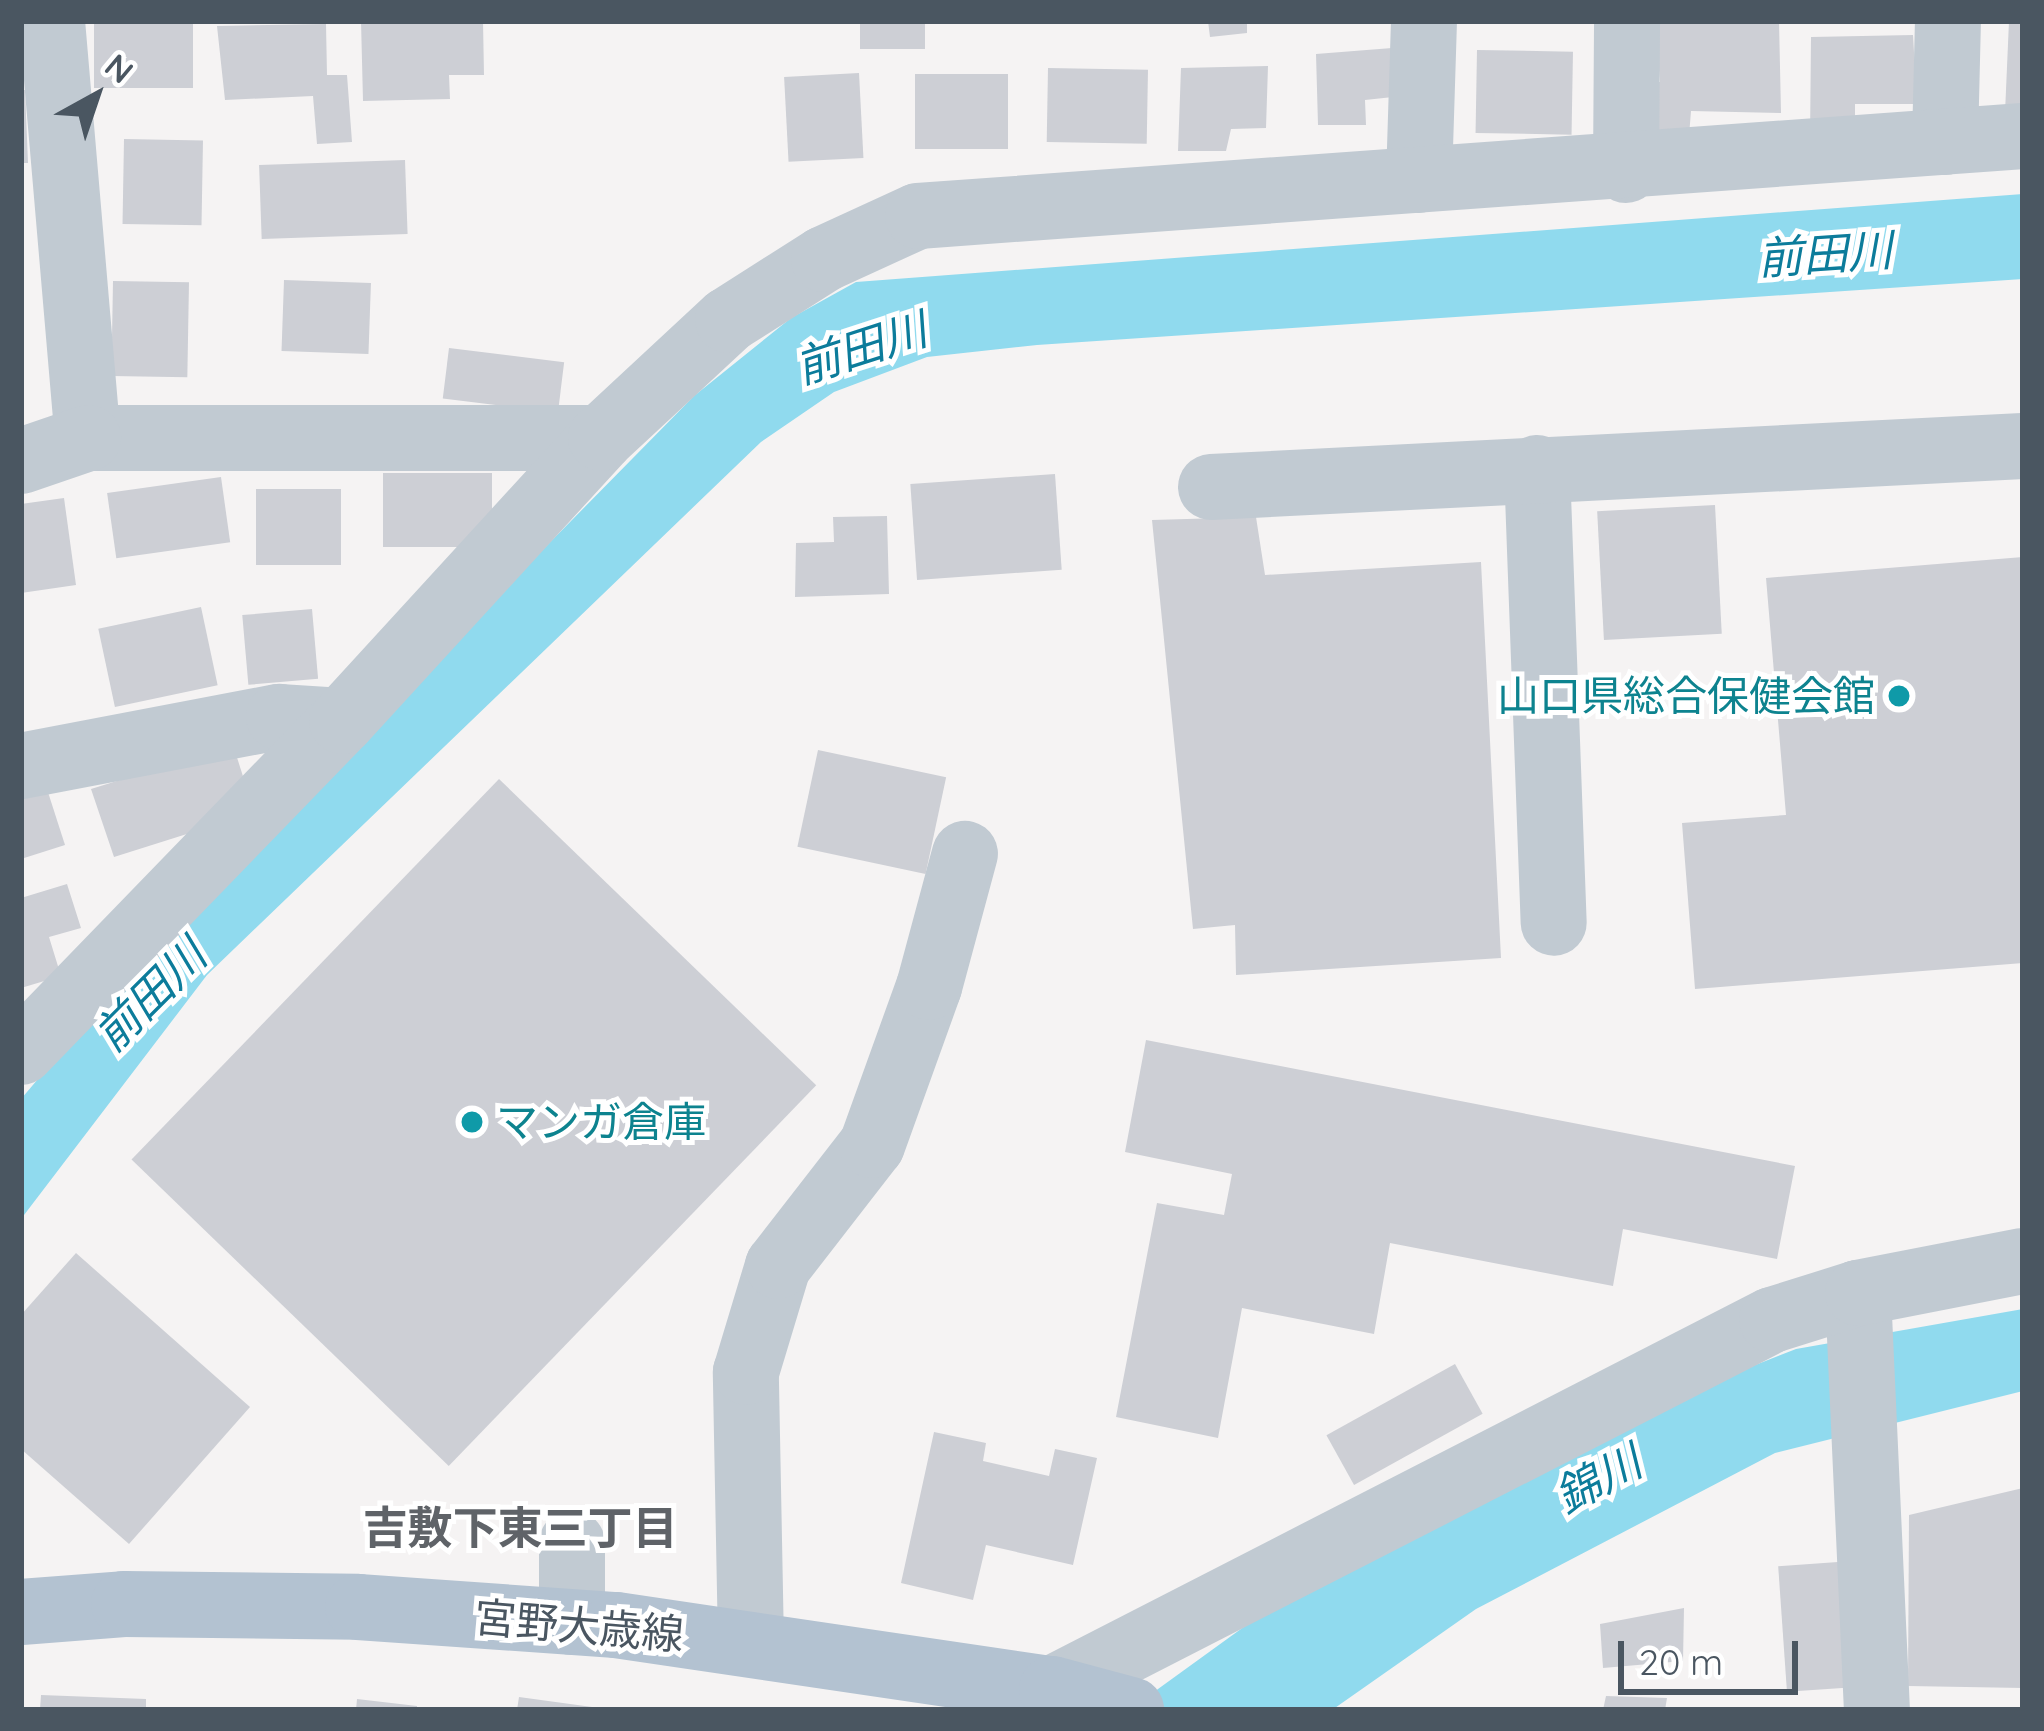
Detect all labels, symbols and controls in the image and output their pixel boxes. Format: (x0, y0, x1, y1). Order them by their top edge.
north arrow (36, 36, 156, 156)
text: N (97, 45, 142, 92)
water label: 前田川 (1756, 222, 1894, 286)
water label: 前田川 (788, 301, 934, 395)
place label: 山口県総合保健会館 (1497, 671, 1875, 721)
marker: 山口県総合保健会館 (1886, 683, 1912, 709)
water label: 前田川 (83, 928, 217, 1062)
place label: マンガ倉庫 (496, 1097, 706, 1147)
marker: マンガ倉庫 (459, 1109, 485, 1135)
water label: 錦川 (1546, 1434, 1650, 1524)
district label: 吉敷下東三丁目 (363, 1501, 677, 1555)
street label: 宮野大歳線 (472, 1592, 686, 1660)
scale bar (1624, 1617, 1804, 1691)
text: 20 m (1639, 1639, 1723, 1684)

